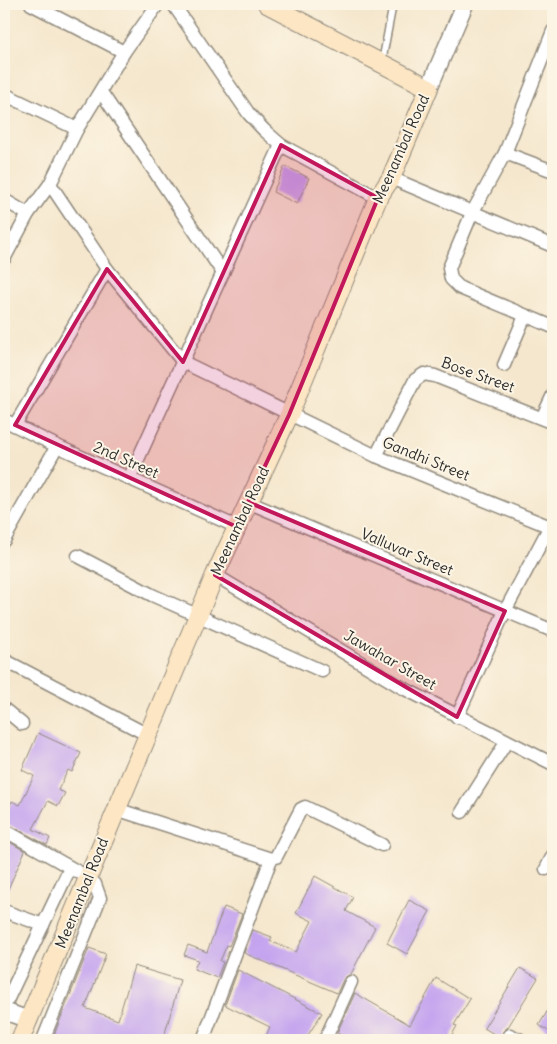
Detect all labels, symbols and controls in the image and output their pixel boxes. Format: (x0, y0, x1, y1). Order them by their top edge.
street label: Meenambal Road (368, 91, 433, 206)
street label: Bose Street (439, 352, 517, 397)
street label: Gandhi Street (380, 432, 473, 485)
street label: 2nd Street (91, 437, 162, 482)
street label: Meenambal Road (206, 463, 273, 578)
street label: Valluvar Street (358, 524, 456, 579)
street label: Jawahar Street (341, 625, 440, 694)
street label: Meenambal Road (51, 835, 112, 951)

